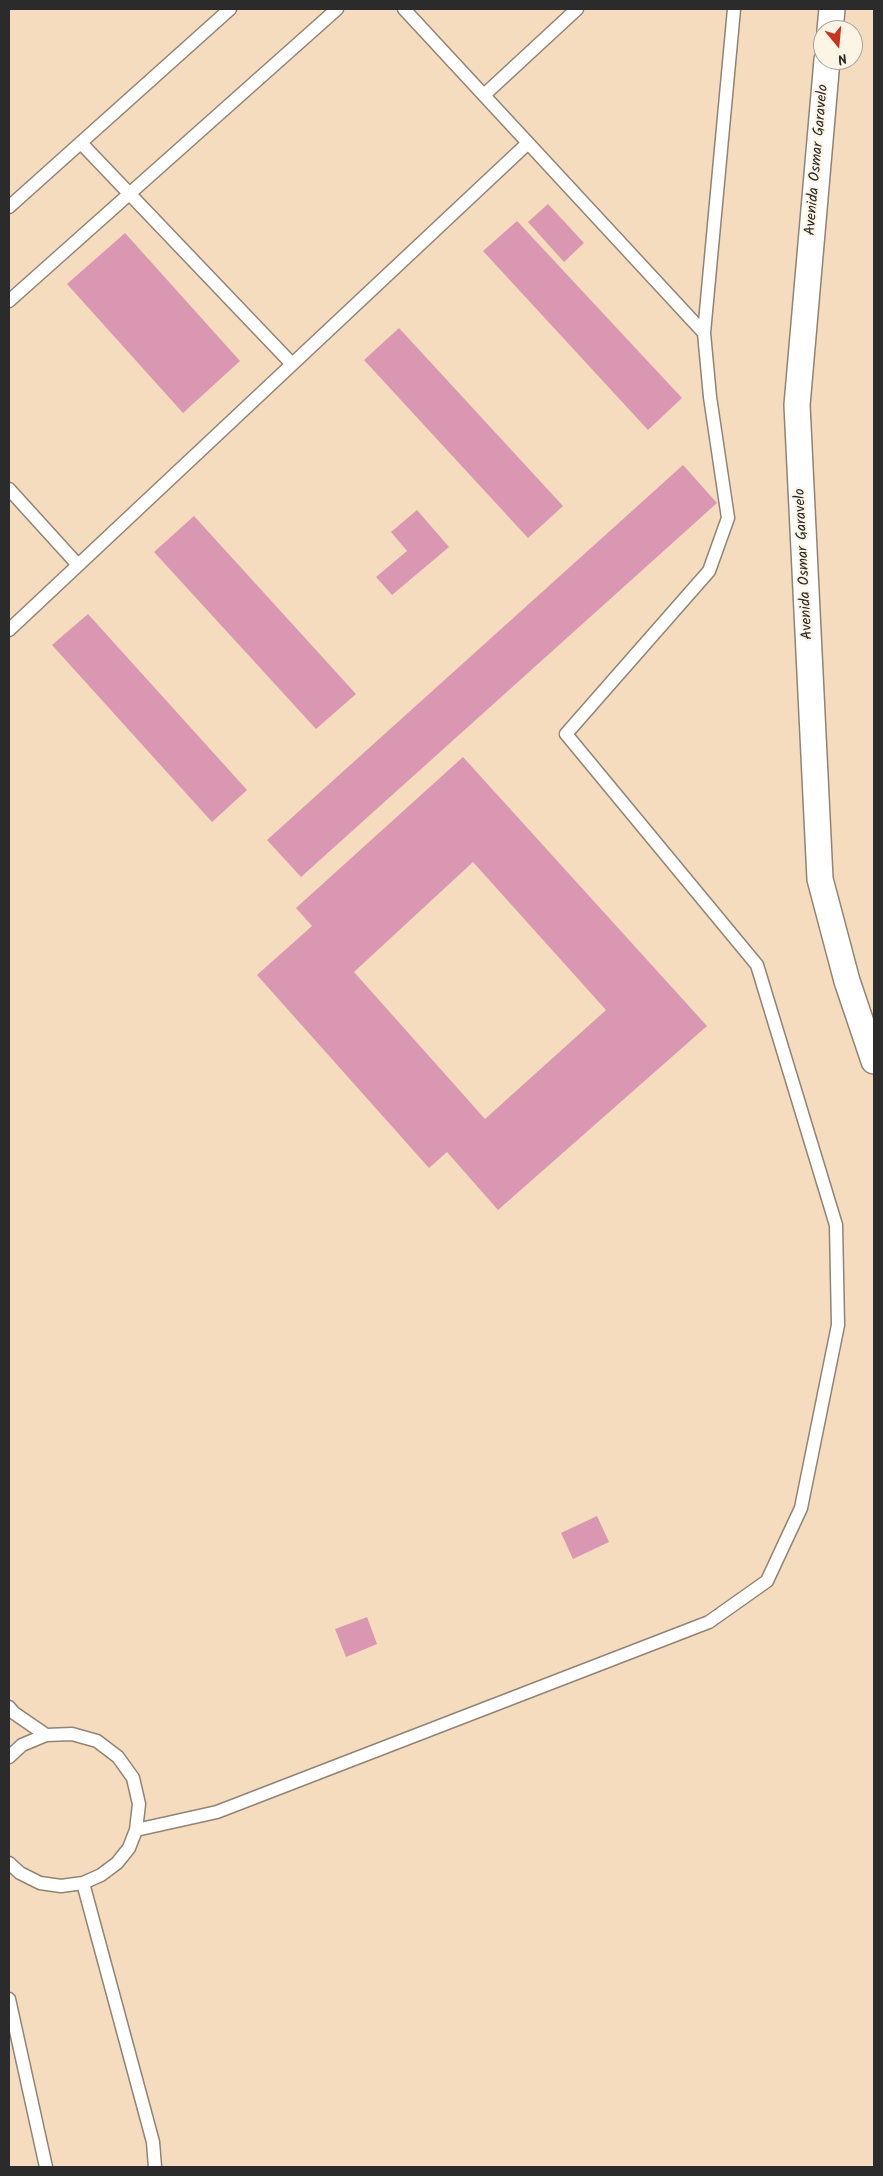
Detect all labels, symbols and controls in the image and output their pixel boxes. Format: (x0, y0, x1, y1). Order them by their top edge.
north arrow (813, 20, 863, 70)
text: N (835, 47, 850, 70)
street label: Avenida Osmar Garavelo (802, 84, 834, 236)
street label: Avenida Osmar Garavelo (792, 488, 818, 640)

